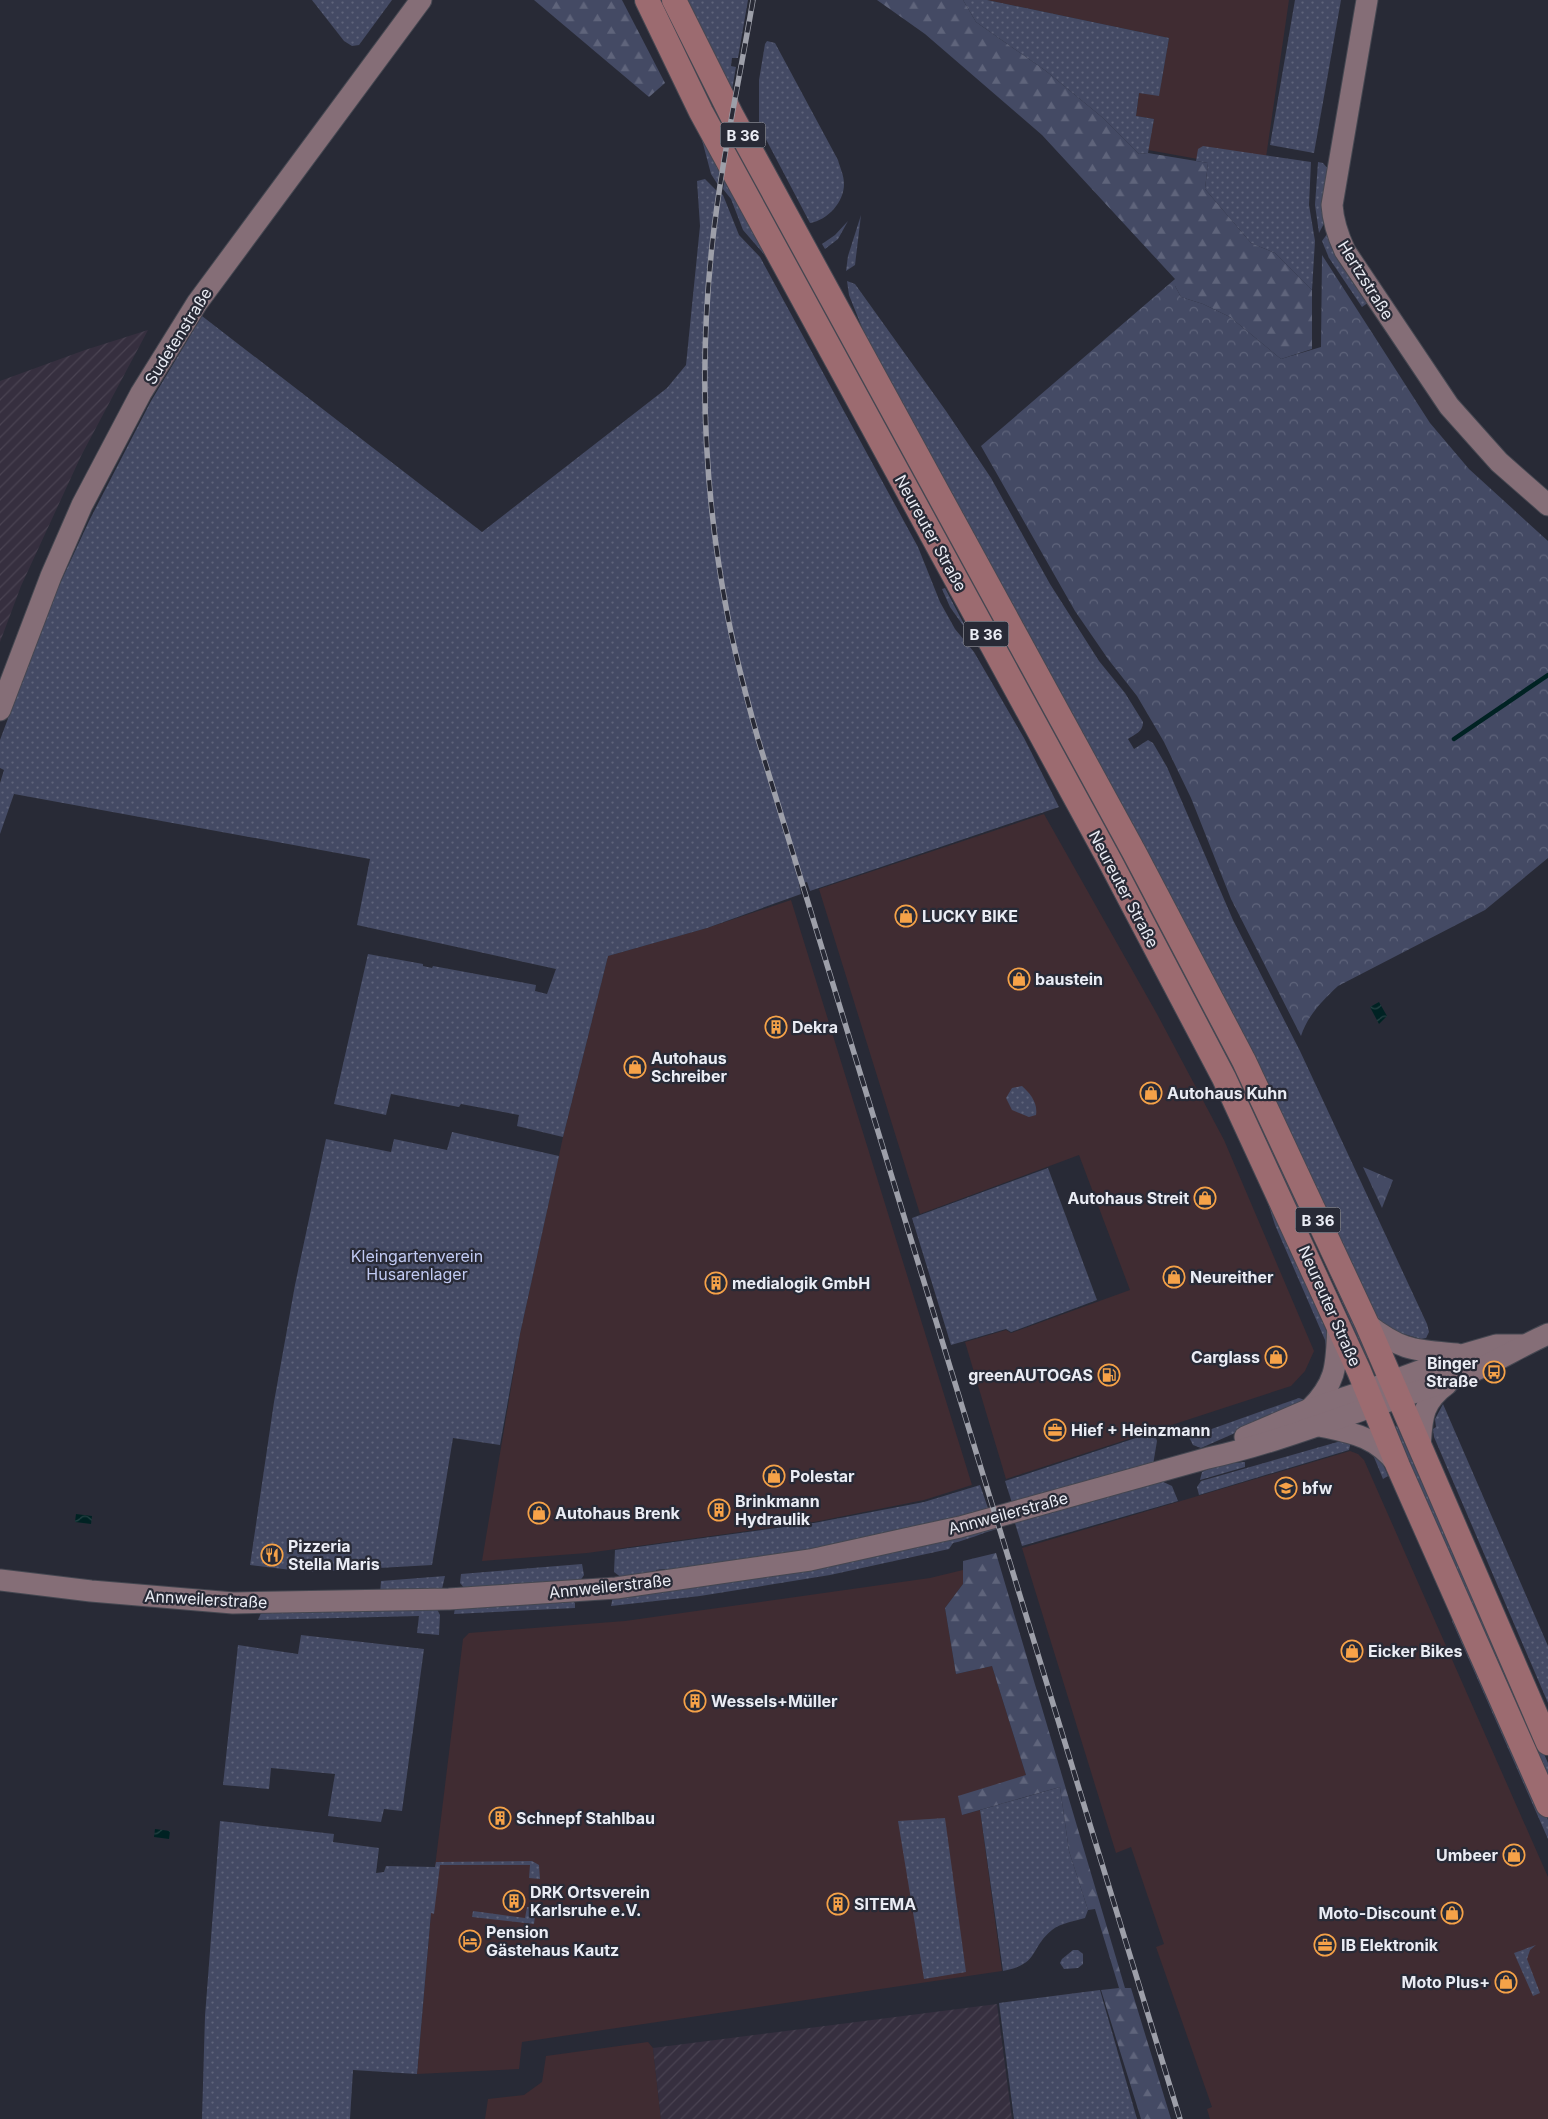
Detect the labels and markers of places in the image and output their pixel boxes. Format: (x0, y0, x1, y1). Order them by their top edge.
shop icon: LUCKY BIKE (894, 904, 918, 928)
place label: LUCKY BIKE (922, 906, 1018, 926)
shop icon: baustein (1007, 967, 1031, 991)
place label: baustein (1035, 969, 1103, 989)
building icon: Dekra (764, 1015, 788, 1039)
place label: Dekra (792, 1017, 838, 1037)
place label: Autohaus Schreiber (651, 1048, 727, 1086)
shop icon: Autohaus Schreiber (623, 1055, 647, 1079)
shop icon: Autohaus Kuhn (1139, 1081, 1163, 1105)
place label: Autohaus Kuhn (1167, 1083, 1287, 1103)
shop icon: Autohaus Streit (1193, 1186, 1217, 1210)
place label: Autohaus Streit (1067, 1188, 1189, 1208)
shop icon: Neureither (1162, 1265, 1186, 1289)
place label: Neureither (1190, 1267, 1274, 1287)
building icon: medialogik GmbH (704, 1271, 728, 1295)
place label: medialogik GmbH (732, 1273, 870, 1293)
shop icon: Carglass (1264, 1345, 1288, 1369)
place label: Carglass (1191, 1347, 1260, 1367)
place label: Binger Straße (1426, 1353, 1478, 1391)
bus stop icon: Binger Straße (1482, 1360, 1506, 1384)
fuel station icon: greenAUTOGAS (1097, 1363, 1121, 1387)
place label: greenAUTOGAS (968, 1365, 1093, 1385)
office icon: Hief + Heinzmann (1043, 1418, 1067, 1442)
place label: Hief + Heinzmann (1071, 1420, 1210, 1440)
shop icon: Polestar (762, 1464, 786, 1488)
place label: Polestar (790, 1466, 855, 1486)
school or university icon: bfw (1274, 1476, 1298, 1500)
place label: bfw (1302, 1478, 1333, 1498)
place label: Brinkmann Hydraulik (735, 1491, 820, 1529)
building icon: Brinkmann Hydraulik (707, 1498, 731, 1522)
shop icon: Autohaus Brenk (527, 1501, 551, 1525)
place label: Autohaus Brenk (555, 1503, 681, 1523)
place label: Pizzeria Stella Maris (288, 1536, 380, 1574)
restaurant icon: Pizzeria Stella Maris (260, 1543, 284, 1567)
shop icon: Eicker Bikes (1340, 1639, 1364, 1663)
place label: Eicker Bikes (1368, 1641, 1463, 1661)
building icon: Wessels+Müller (683, 1689, 707, 1713)
place label: Wessels+Müller (711, 1691, 838, 1711)
building icon: Schnepf Stahlbau (488, 1806, 512, 1830)
place label: Schnepf Stahlbau (516, 1808, 655, 1828)
shop icon: Umbeer (1502, 1843, 1526, 1867)
place label: Umbeer (1436, 1845, 1498, 1865)
place label: DRK Ortsverein Karlsruhe e.V. (530, 1882, 650, 1920)
building icon: DRK Ortsverein Karlsruhe e.V. (502, 1889, 526, 1913)
building icon: SITEMA (826, 1892, 850, 1916)
place label: SITEMA (854, 1894, 916, 1914)
shop icon: Moto-Discount (1440, 1901, 1464, 1925)
place label: Moto-Discount (1318, 1903, 1436, 1923)
place label: Pension Gästehaus Kautz (486, 1922, 619, 1960)
hotel icon: Pension Gästehaus Kautz (458, 1929, 482, 1953)
office icon: IB Elektronik (1313, 1933, 1337, 1957)
place label: IB Elektronik (1341, 1935, 1439, 1955)
shop icon: Moto Plus+ (1494, 1970, 1518, 1994)
place label: Moto Plus+ (1401, 1972, 1490, 1992)

